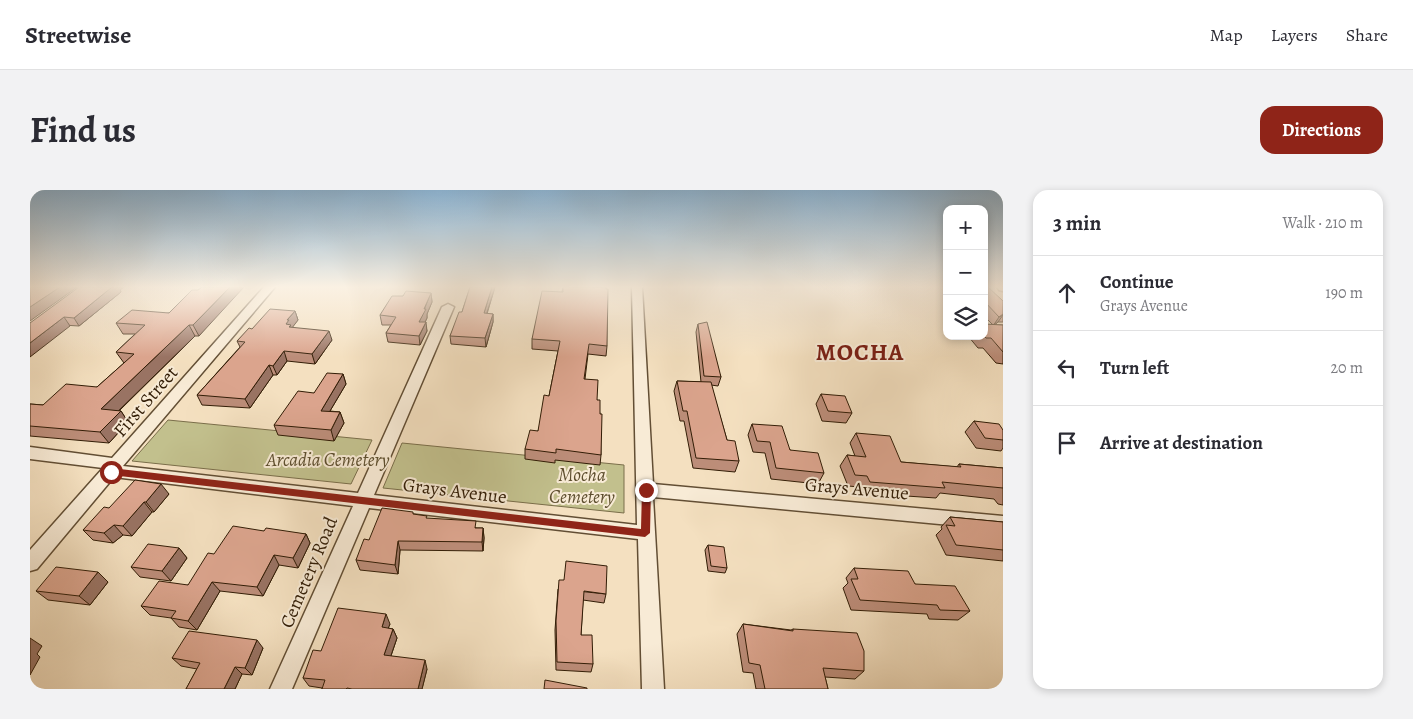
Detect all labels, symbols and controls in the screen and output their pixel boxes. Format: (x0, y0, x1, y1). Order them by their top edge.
text: Streetwise (25, 19, 131, 51)
text: Map (1210, 23, 1243, 47)
text: Layers (1271, 23, 1318, 47)
text: Share (1346, 23, 1388, 47)
text: Find us (30, 106, 136, 154)
button: Directions (1260, 106, 1383, 154)
map controls (943, 205, 988, 340)
button: + (943, 205, 988, 250)
text: 3 min (1053, 209, 1101, 237)
text: Walk · 210 m (1282, 212, 1363, 234)
button: − (943, 250, 988, 295)
text: Continue (1100, 269, 1174, 295)
icon: ahead (1053, 279, 1081, 307)
text: 190 m (1325, 282, 1363, 304)
button: layers (943, 295, 988, 340)
text: Grays Avenue (1100, 295, 1188, 317)
district label: MOCHA (816, 336, 904, 368)
icon: left (1053, 354, 1081, 382)
text: Turn left (1100, 355, 1169, 381)
text: 20 m (1330, 357, 1363, 379)
street label: First Street (108, 361, 184, 443)
icon: arrive (1053, 429, 1081, 457)
text: Arrive at destination (1100, 430, 1263, 456)
park label: Arcadia Cemetery (265, 447, 390, 473)
route start (100, 461, 123, 484)
park label: Mocha Cemetery (549, 462, 616, 510)
street label: Grays Avenue (804, 471, 910, 506)
street label: Grays Avenue (402, 472, 508, 510)
route end (635, 479, 658, 502)
street label: Cemetery Road (274, 512, 344, 632)

